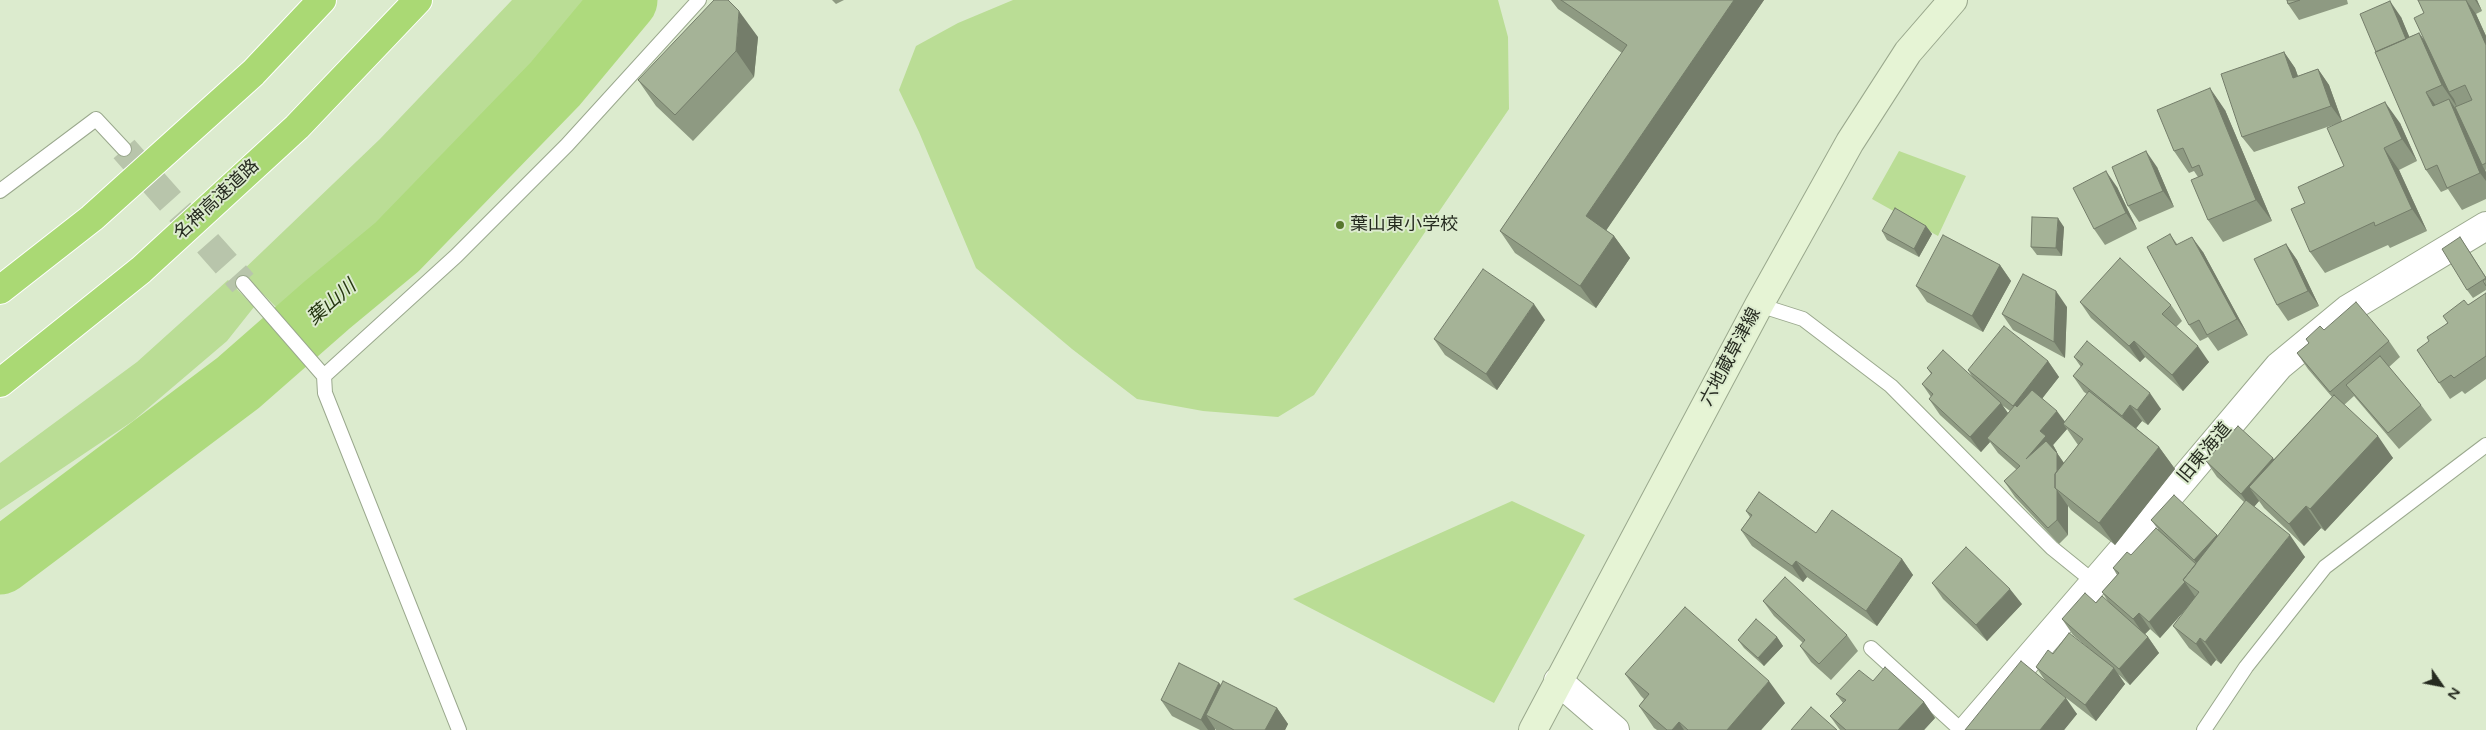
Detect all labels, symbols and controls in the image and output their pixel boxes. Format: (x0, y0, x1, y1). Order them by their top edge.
street label: 名神高速道路 (170, 155, 264, 245)
place label: 葉山東小学校 (1350, 214, 1458, 236)
marker: 葉山東小学校 (1334, 219, 1346, 231)
water label: 葉山川 (303, 276, 361, 330)
street label: 六地蔵草津線 (1696, 304, 1766, 410)
street label: 旧東海道 (2174, 418, 2236, 488)
north arrow (2416, 660, 2466, 710)
text: N (2444, 684, 2464, 703)

